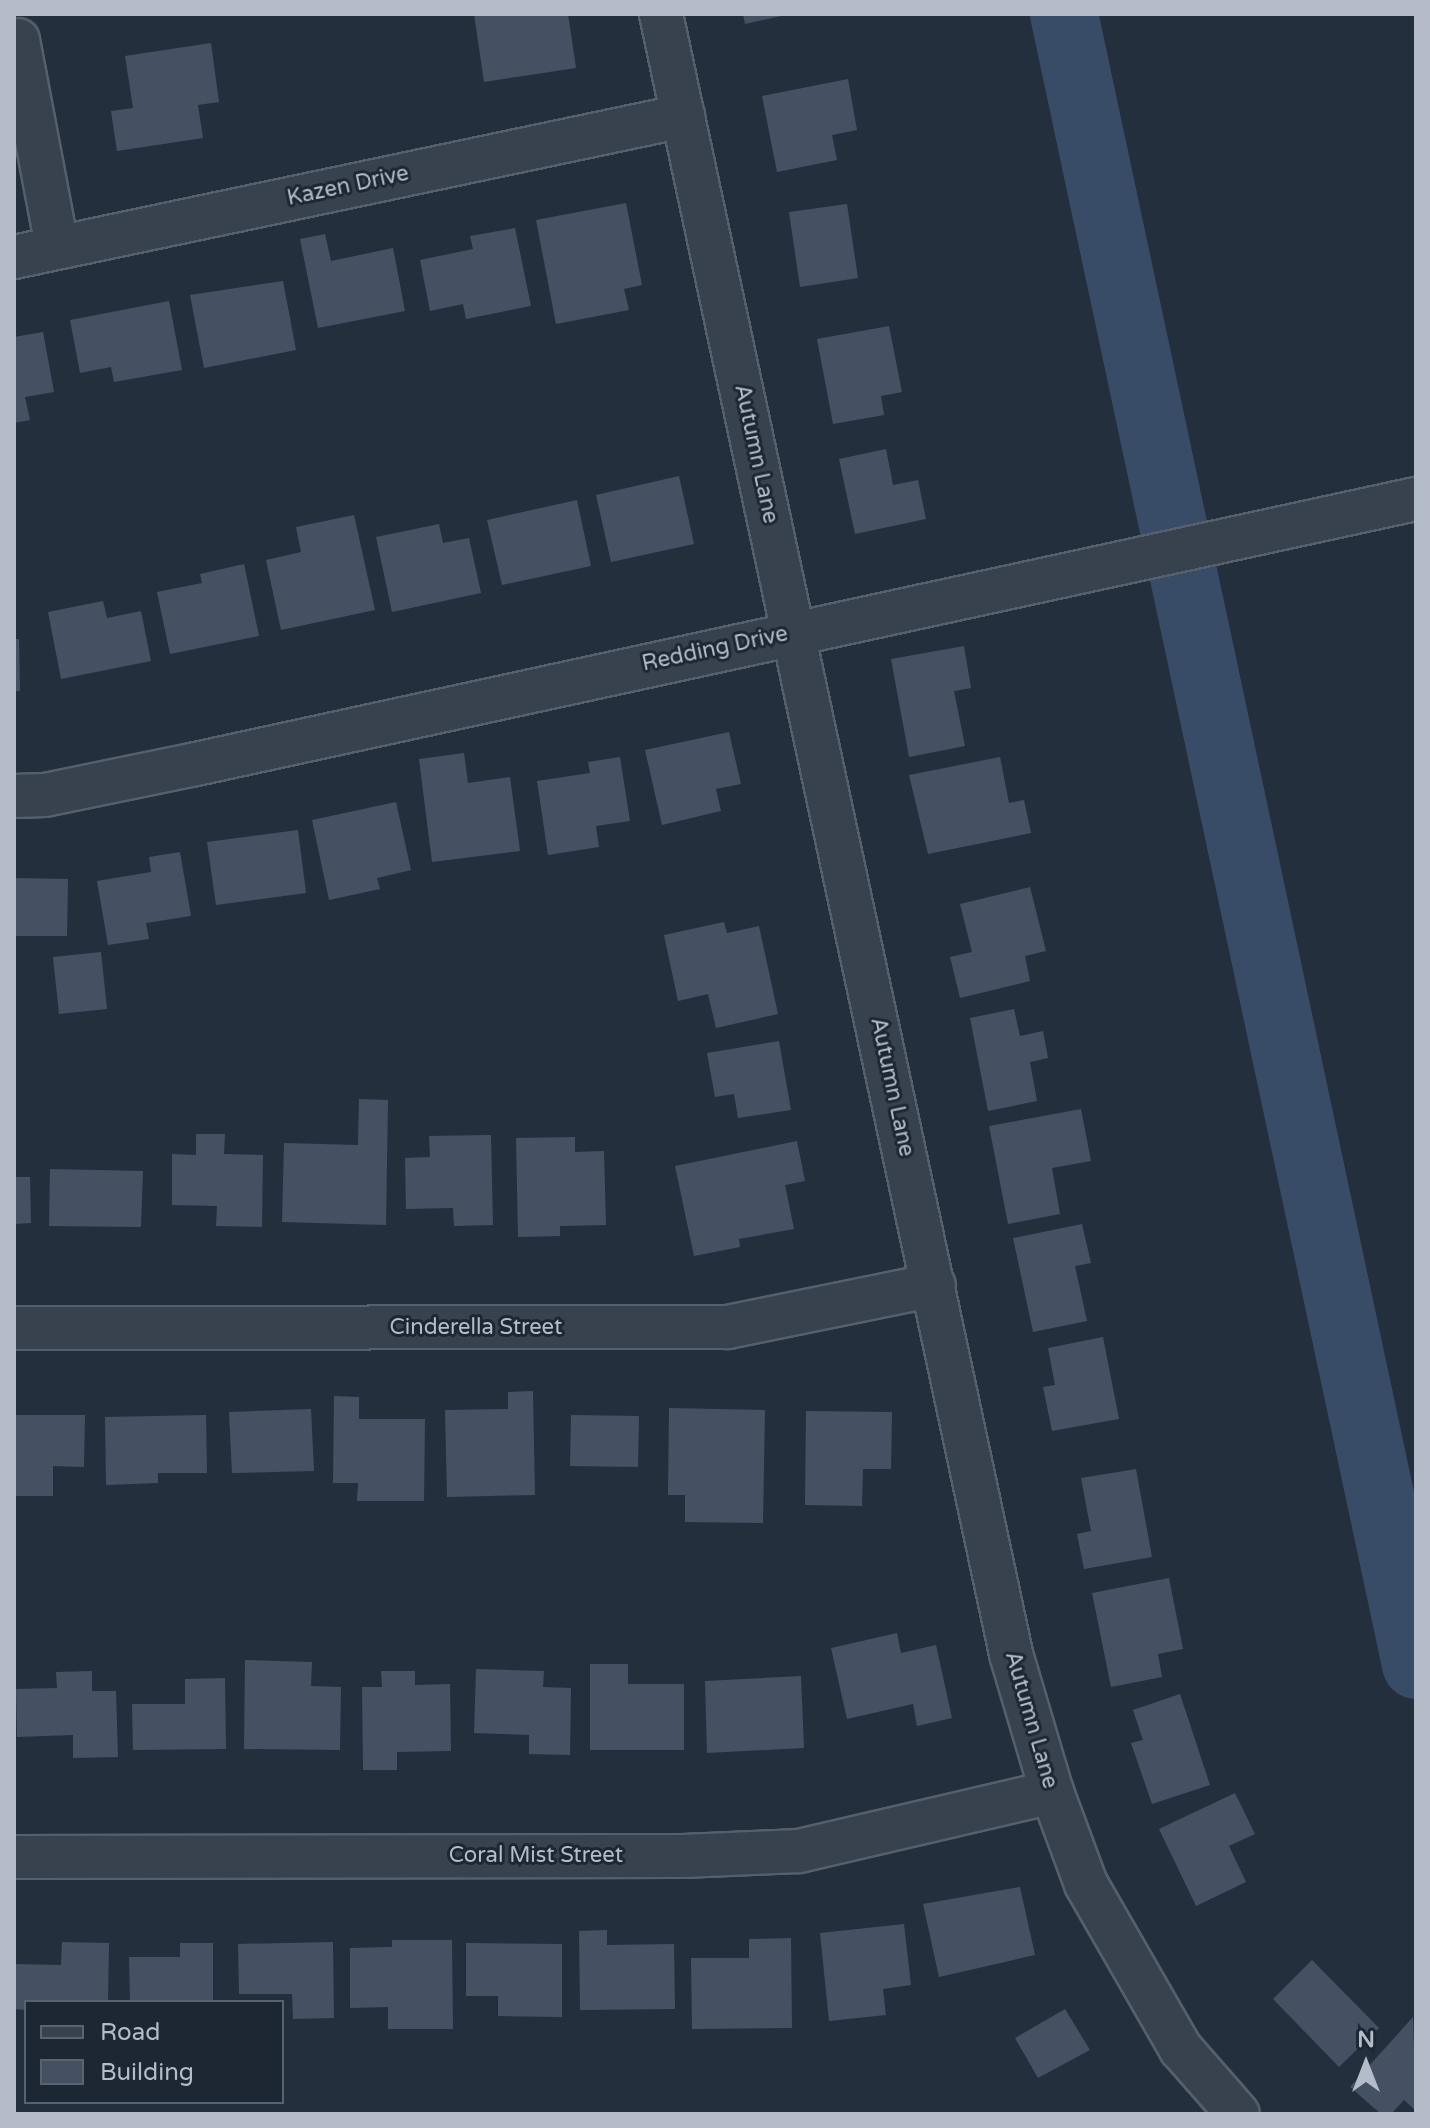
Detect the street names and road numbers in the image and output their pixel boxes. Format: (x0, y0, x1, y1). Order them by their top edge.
street label: Kazen Drive (285, 160, 411, 212)
street label: Autumn Lane (728, 382, 784, 526)
street label: Redding Drive (640, 621, 790, 677)
street label: Autumn Lane (864, 1015, 920, 1159)
street label: Cinderella Street (390, 1315, 562, 1341)
street label: Autumn Lane (999, 1648, 1063, 1792)
street label: Coral Mist Street (449, 1843, 623, 1869)

